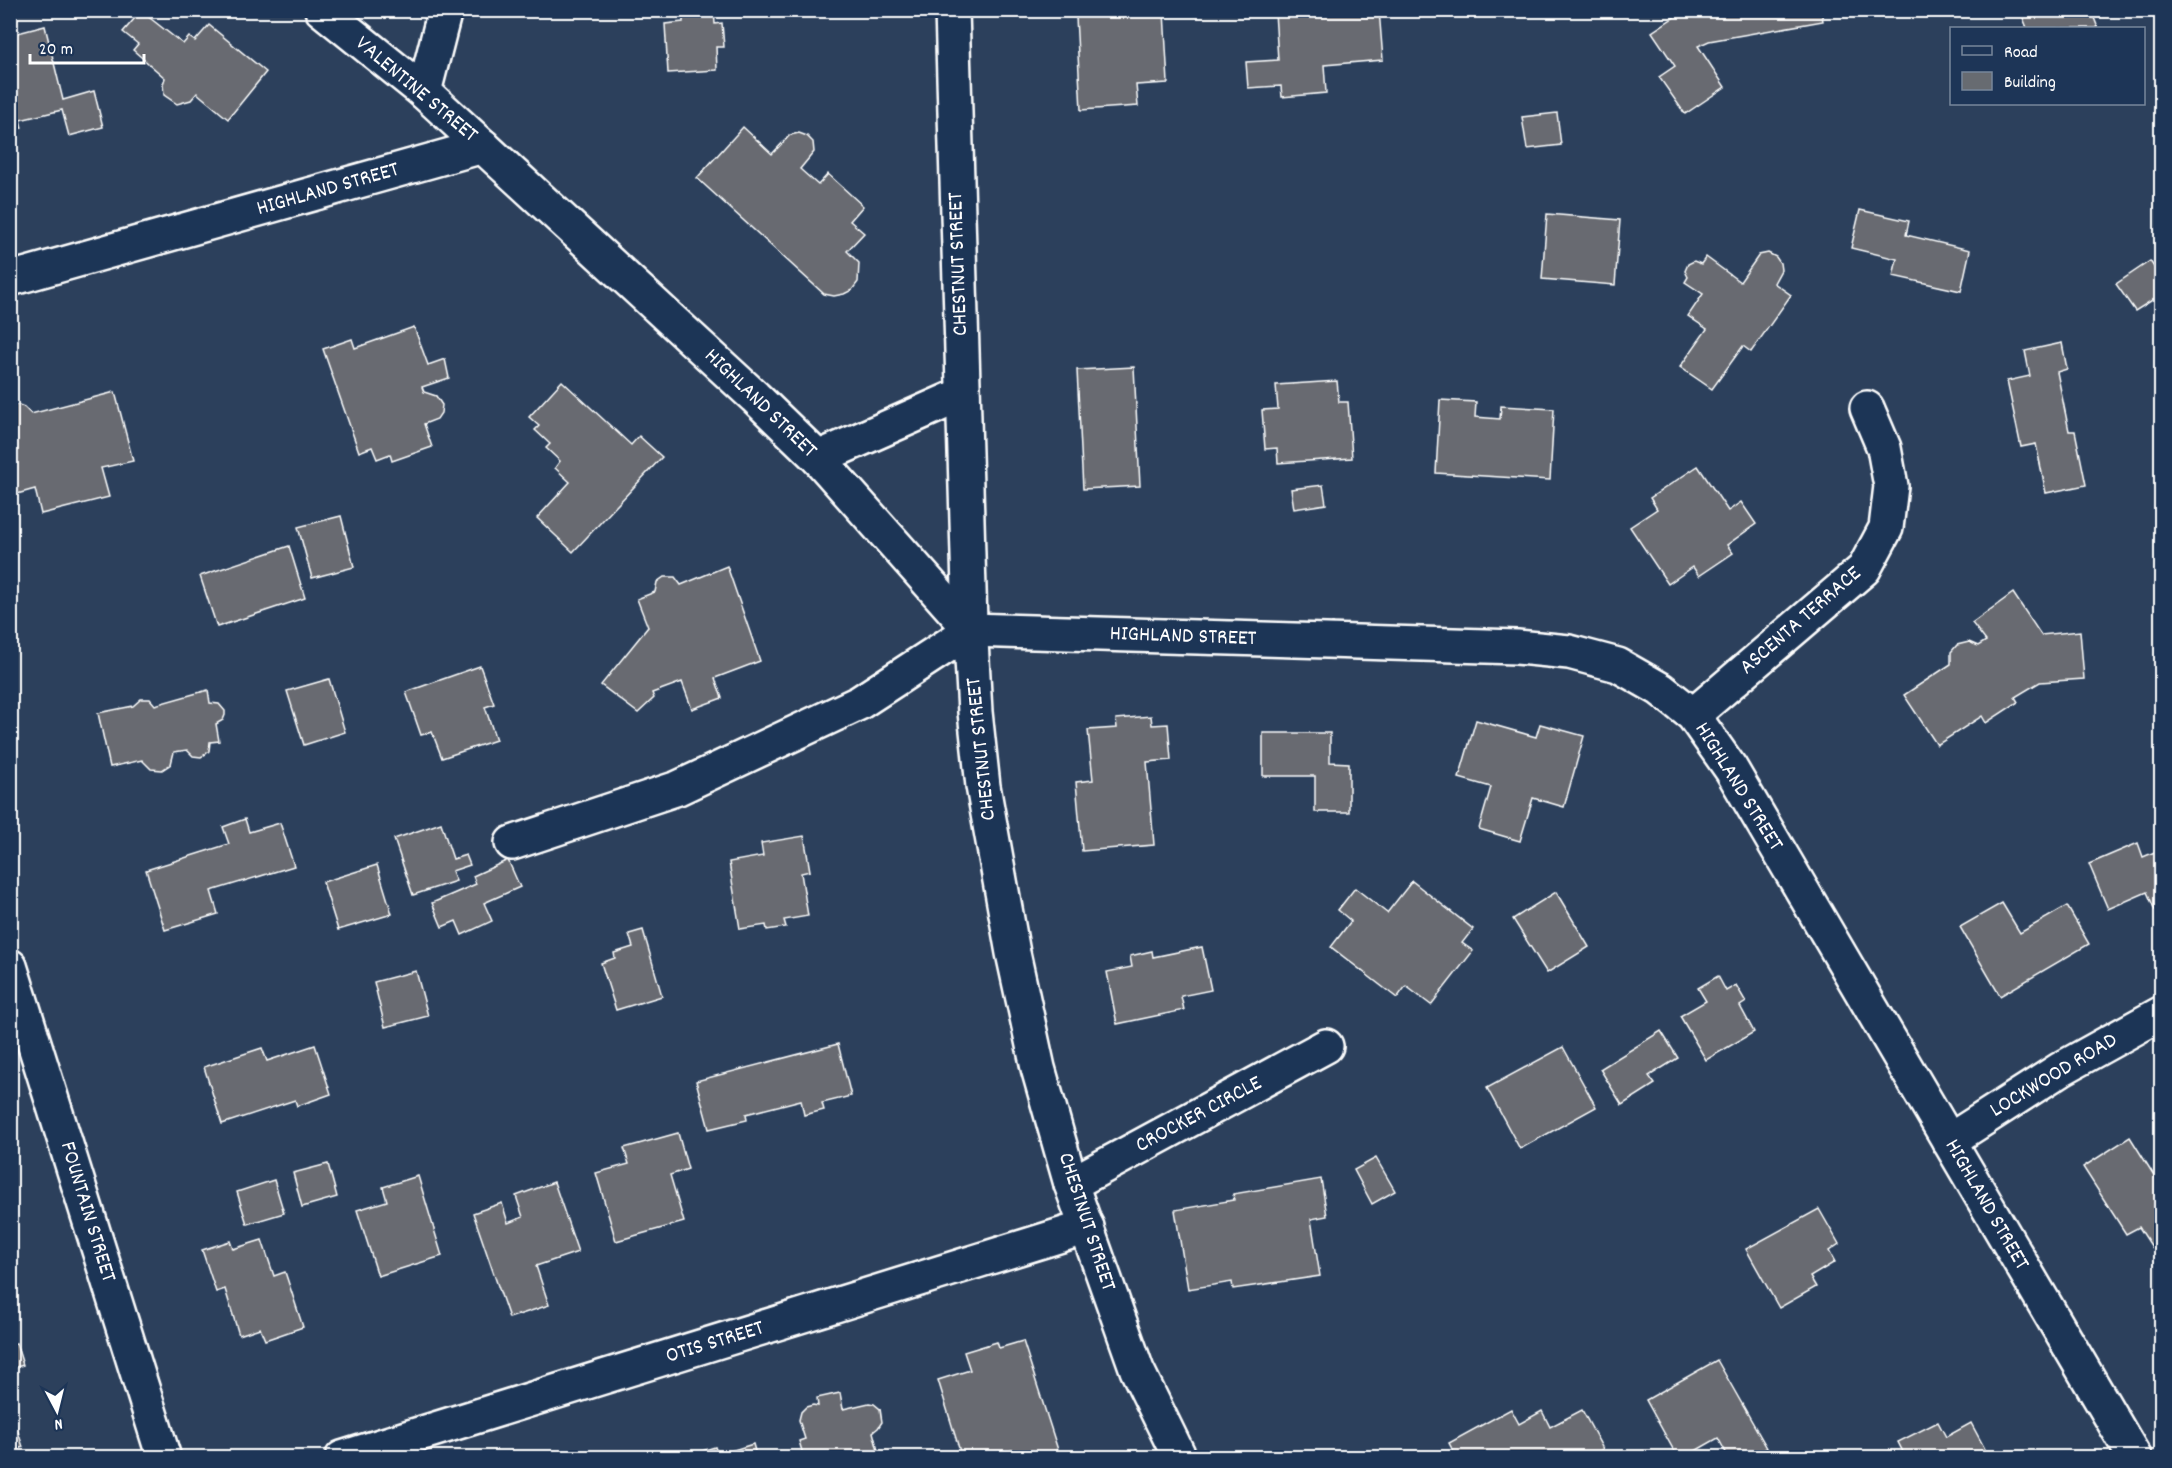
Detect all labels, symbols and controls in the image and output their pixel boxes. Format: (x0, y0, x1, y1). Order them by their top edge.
scale bar (30, 27, 144, 65)
legend (1950, 27, 2145, 105)
street label: VALENTINE STREET (348, 29, 484, 151)
text: 20 m (39, 38, 73, 63)
text: Road (2004, 41, 2038, 66)
text: Building (2004, 71, 2056, 96)
street label: HIGHLAND STREET (253, 155, 403, 225)
street label: CHESTNUT STREET (941, 191, 977, 336)
street label: HIGHLAND STREET (696, 342, 824, 466)
street label: ASCENTA TERRACE (1733, 559, 1869, 683)
street label: HIGHLAND STREET (1109, 619, 1257, 655)
street label: CHESTNUT STREET (959, 676, 1005, 822)
street label: HIGHLAND STREET (1686, 717, 1790, 858)
street label: LOCKWOOD ROAD (1984, 1026, 2124, 1126)
street label: CROCKER CIRCLE (1130, 1069, 1268, 1161)
street label: HIGHLAND STREET (1936, 1134, 2036, 1276)
street label: FOUNTAIN STREET (51, 1138, 123, 1286)
street label: CHESTNUT STREET (1049, 1149, 1123, 1295)
street label: OTIS STREET (662, 1313, 768, 1373)
north arrow (27, 1381, 87, 1441)
text: N (53, 1412, 64, 1435)

